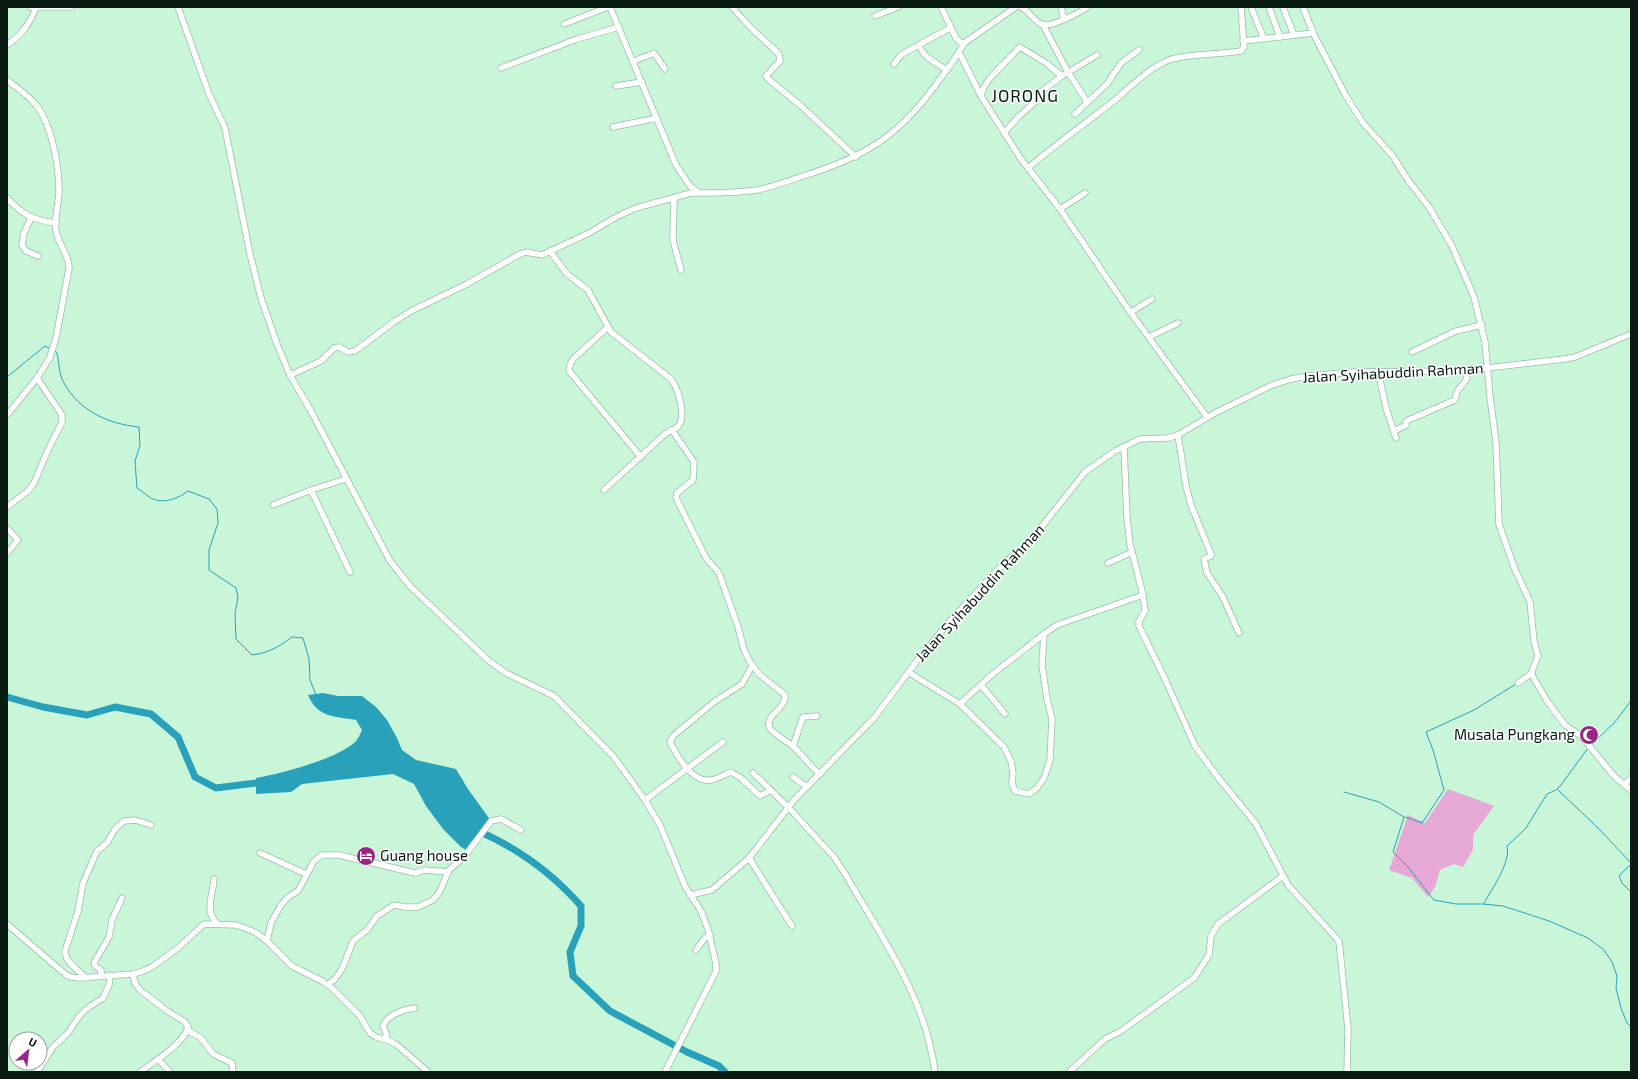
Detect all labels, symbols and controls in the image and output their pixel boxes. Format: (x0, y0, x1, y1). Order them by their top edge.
district label: JORONG (991, 85, 1059, 105)
street label: Jalan Syihabuddin Rahman (1302, 358, 1484, 386)
street label: Jalan Syihabuddin Rahman (911, 520, 1048, 665)
mosque icon: Musala Pungkang (1578, 724, 1600, 746)
place label: Musala Pungkang (1454, 725, 1576, 743)
hotel icon: Guang house (355, 845, 377, 867)
place label: Guang house (380, 846, 468, 864)
north arrow (8, 1031, 48, 1071)
text: U (27, 1034, 39, 1049)

